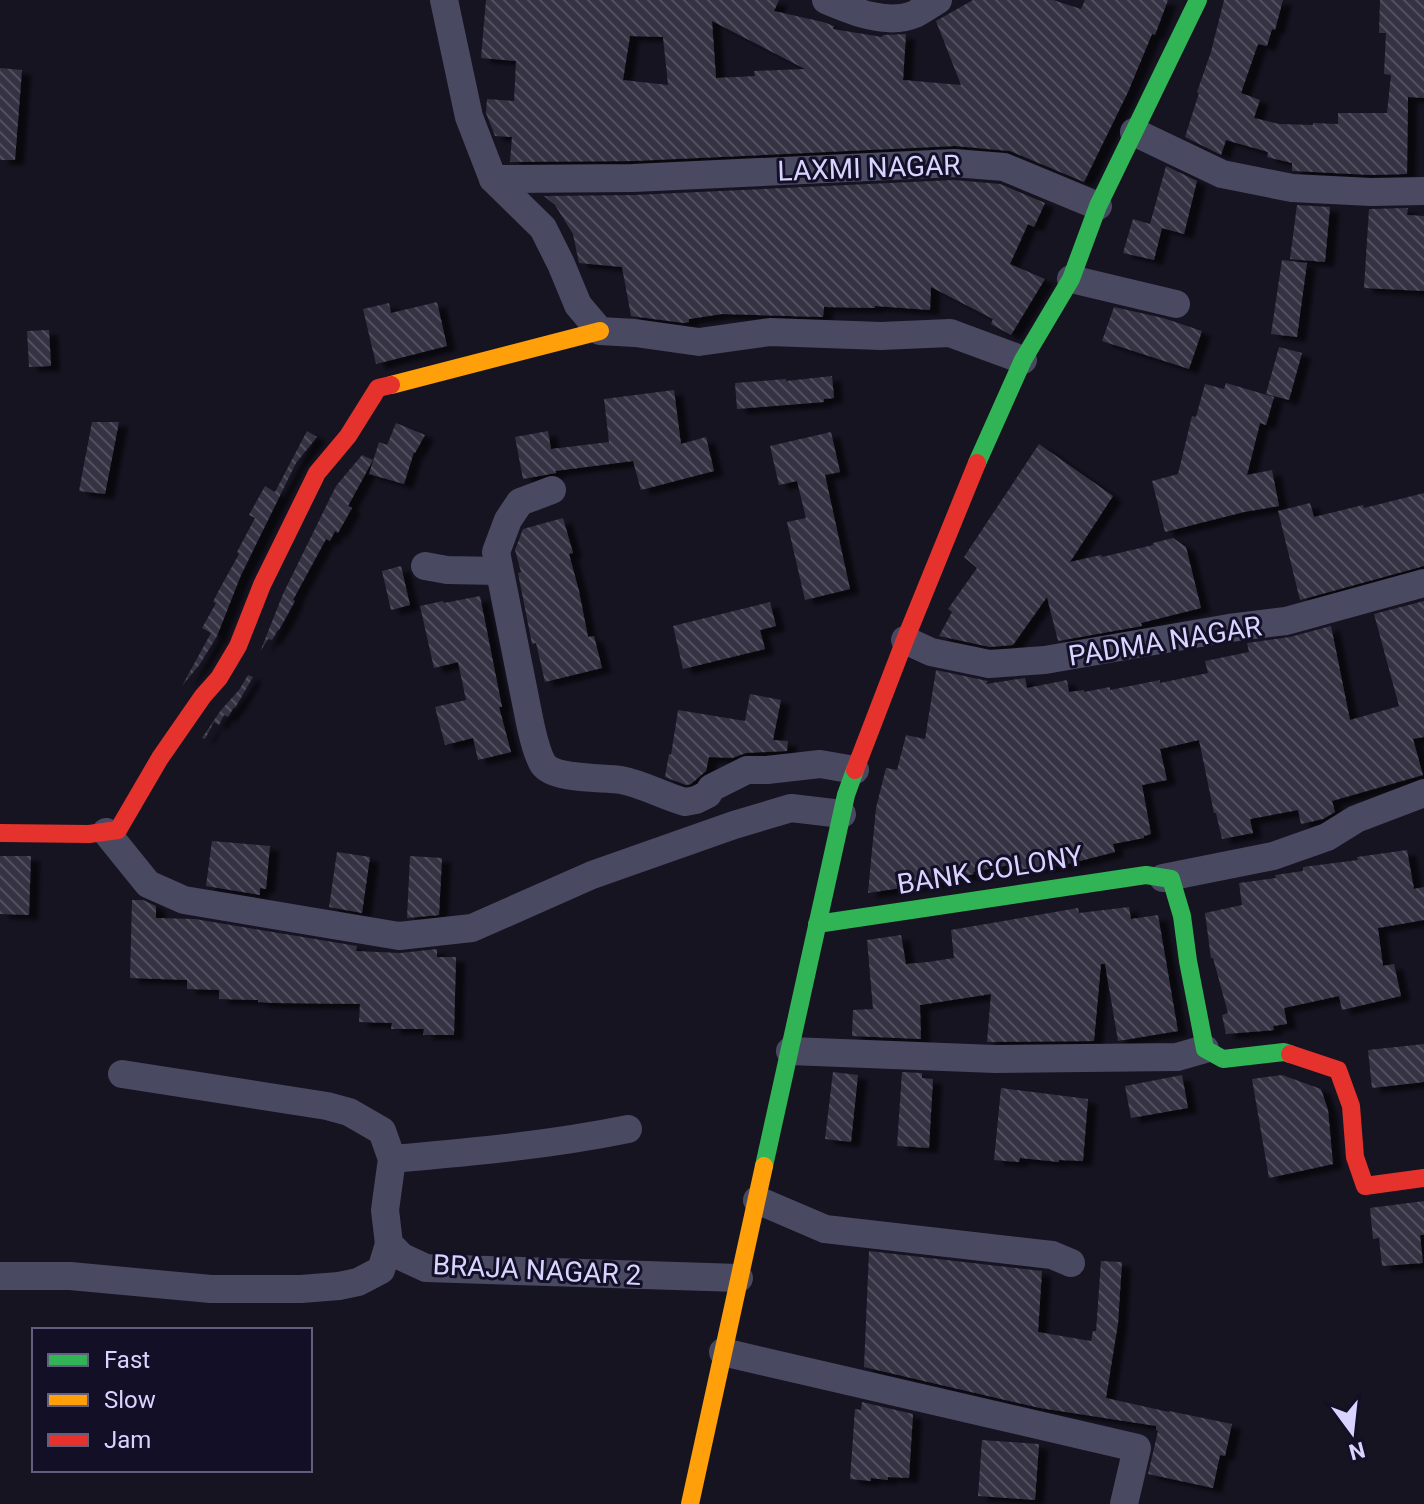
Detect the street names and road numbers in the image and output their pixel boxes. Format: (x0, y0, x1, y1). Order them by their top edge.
street label: LAXMI NAGAR (777, 148, 961, 188)
street label: PADMA NAGAR (1066, 609, 1264, 673)
street label: BANK COLONY (895, 839, 1085, 901)
street label: BRAJA NAGAR 2 (432, 1248, 642, 1292)

